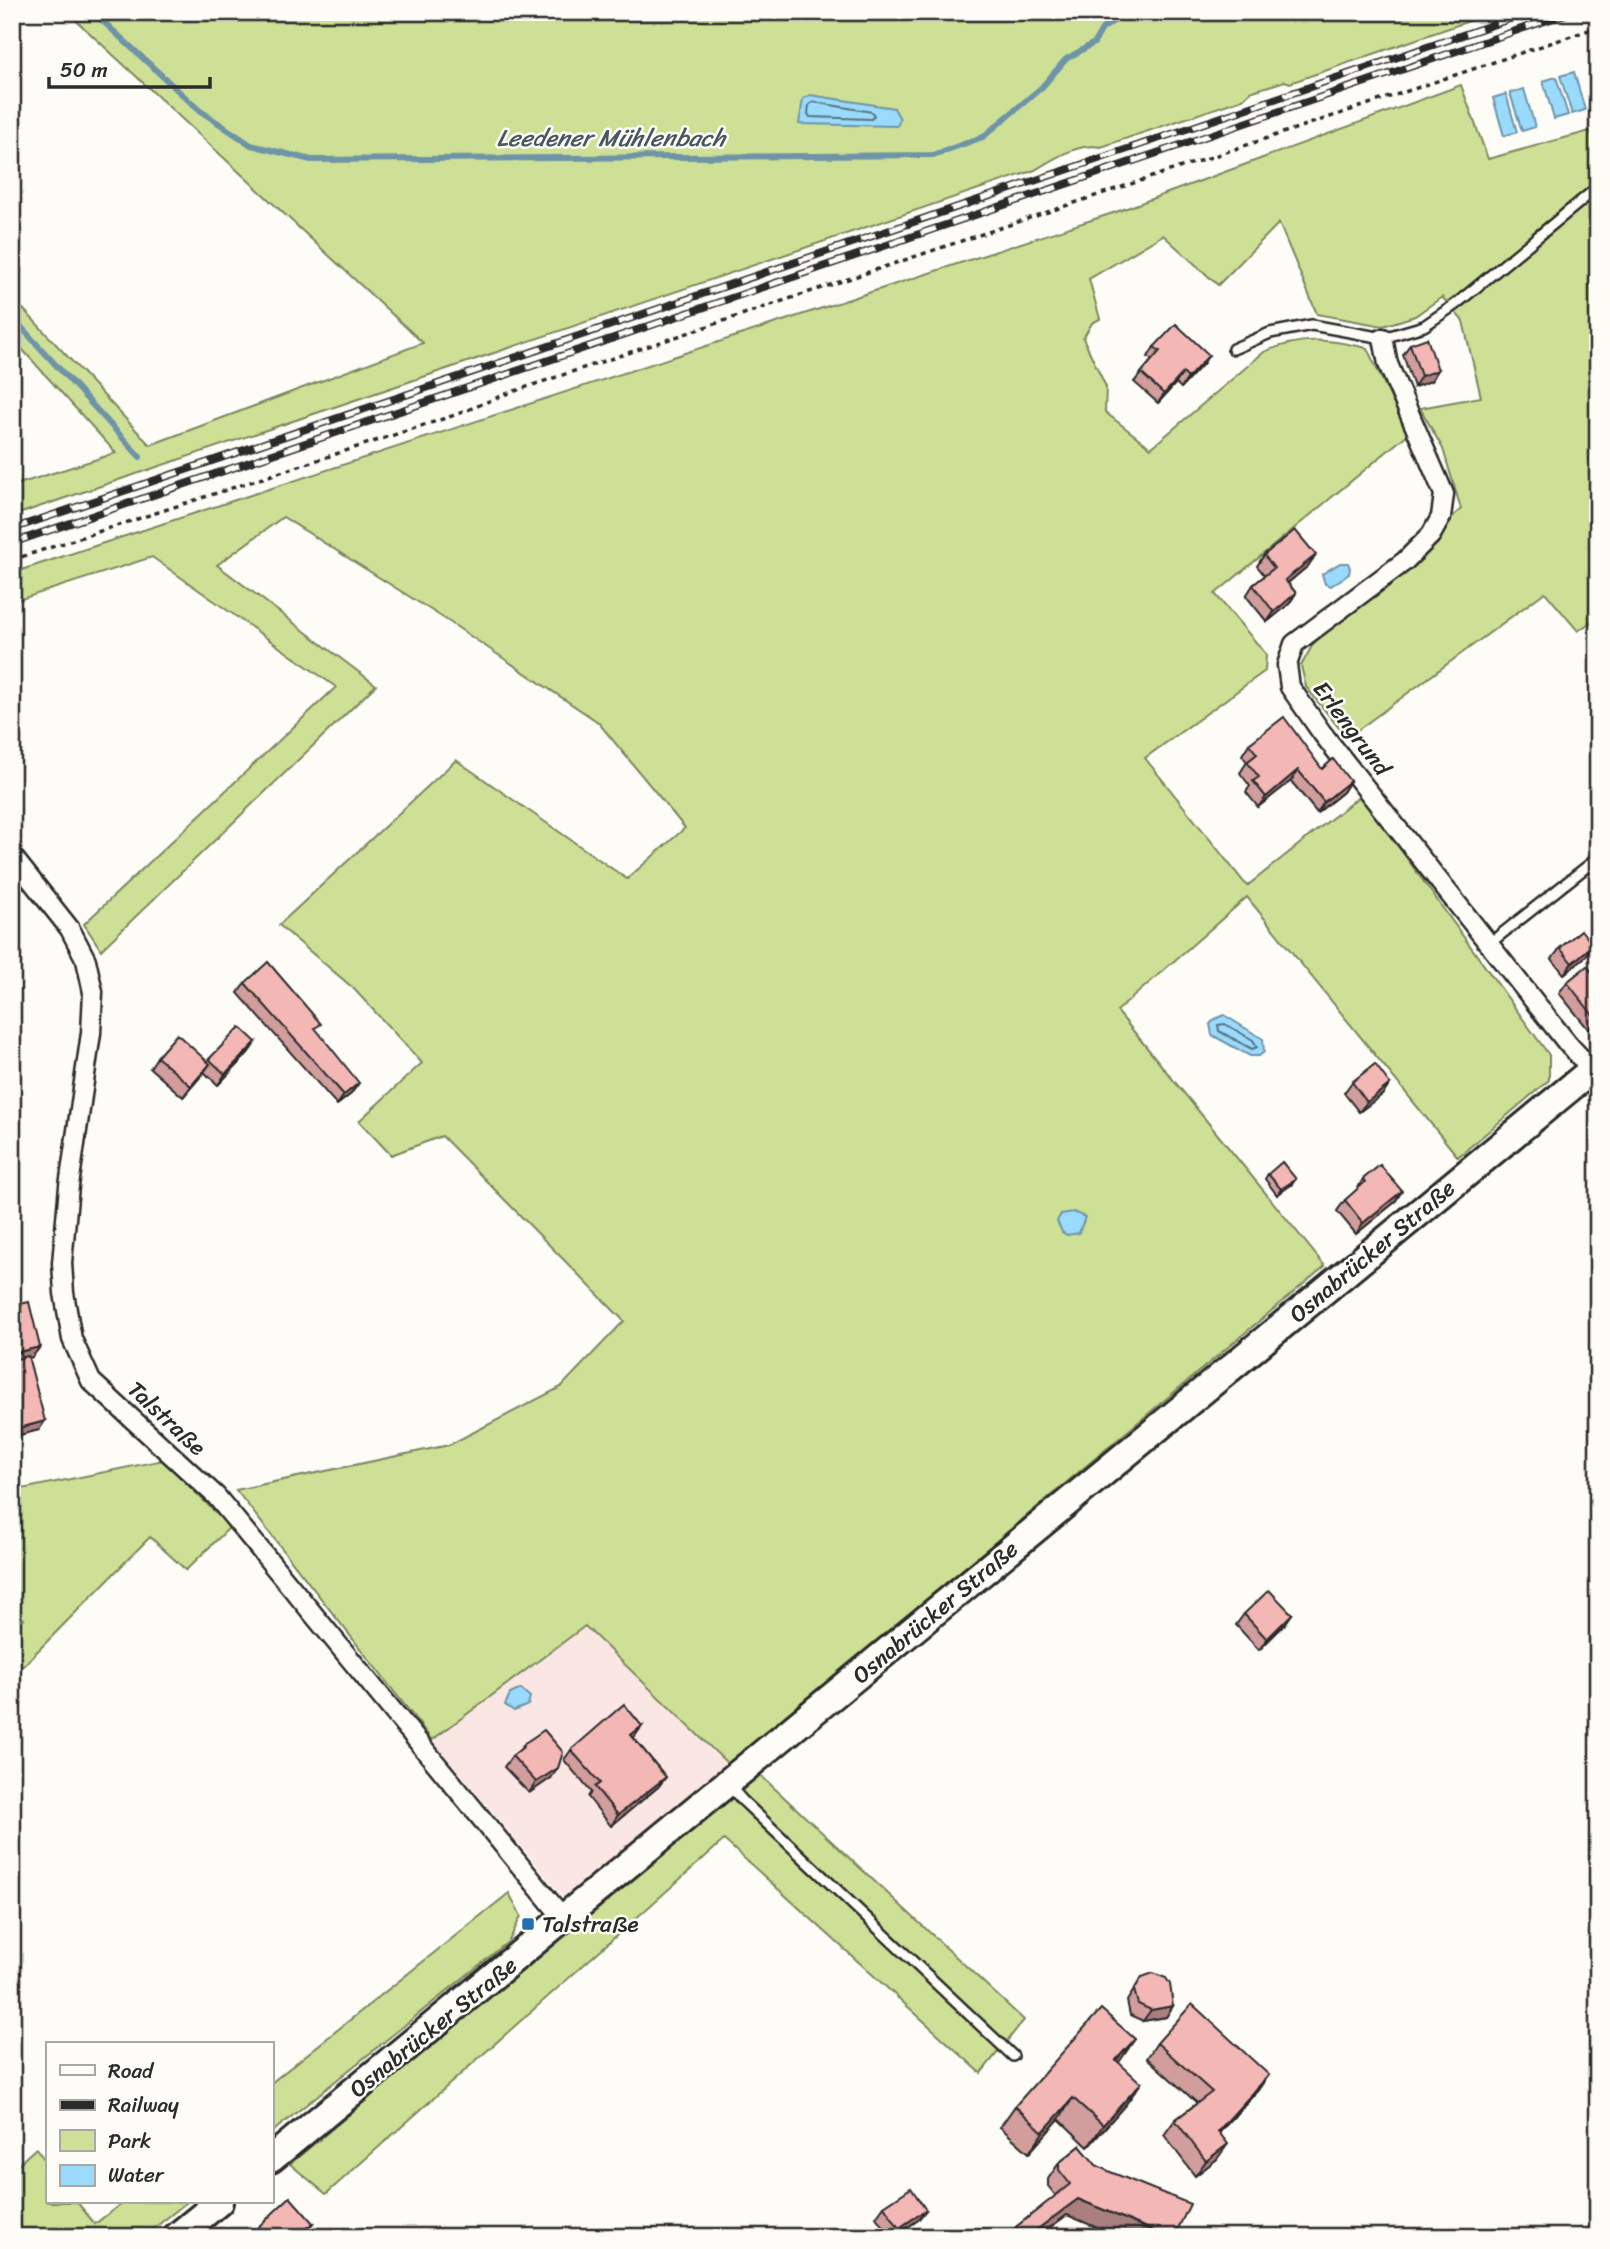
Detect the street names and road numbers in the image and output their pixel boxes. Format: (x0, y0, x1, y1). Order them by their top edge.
street label: Erlengrund (1302, 672, 1403, 786)
street label: Osnabrücker Straße (1280, 1169, 1465, 1334)
street label: Talstraße (117, 1370, 216, 1466)
street label: Osnabrücker Straße (843, 1530, 1028, 1695)
street label: Osnabrücker Straße (340, 1946, 527, 2109)

